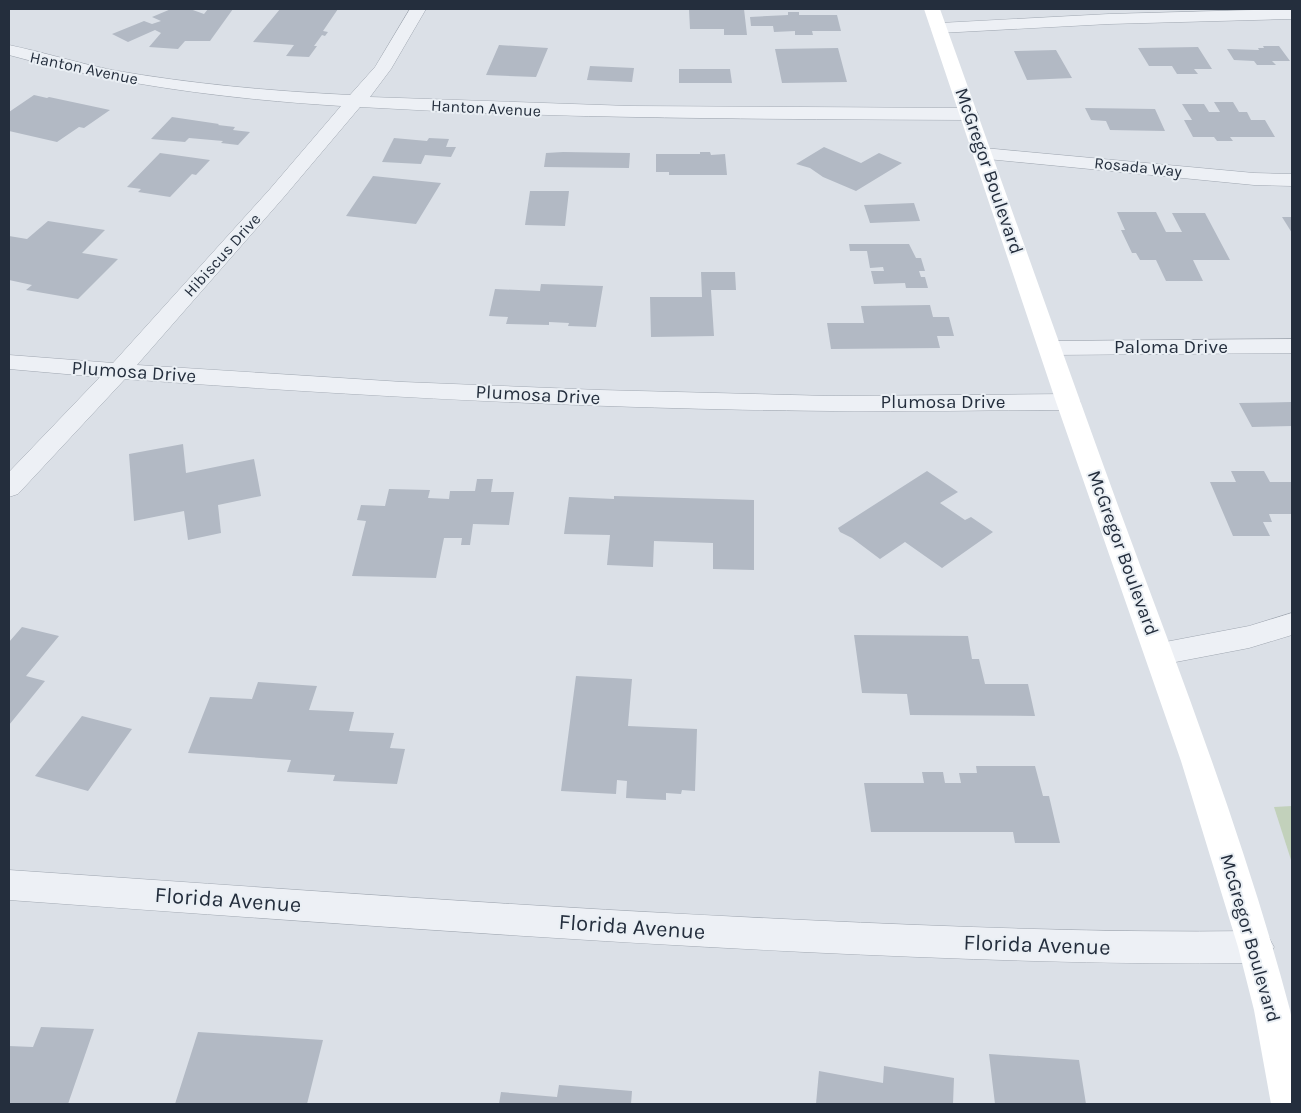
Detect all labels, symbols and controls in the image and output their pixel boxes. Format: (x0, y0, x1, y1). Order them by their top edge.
street label: Hanton Avenue (28, 47, 140, 89)
street label: McGregor Boulevard (950, 85, 1028, 257)
street label: Hanton Avenue (431, 96, 541, 120)
street label: Rosada Way (1093, 153, 1183, 181)
street label: Hibiscus Drive (180, 209, 264, 301)
street label: Paloma Drive (1114, 336, 1228, 358)
street label: Plumosa Drive (71, 357, 197, 387)
street label: Plumosa Drive (475, 381, 601, 409)
street label: Plumosa Drive (881, 391, 1005, 413)
street label: McGregor Boulevard (1083, 467, 1163, 639)
street label: McGregor Boulevard (1215, 851, 1285, 1025)
street label: Florida Avenue (154, 882, 302, 918)
street label: Florida Avenue (558, 909, 706, 945)
street label: Florida Avenue (963, 929, 1111, 961)

